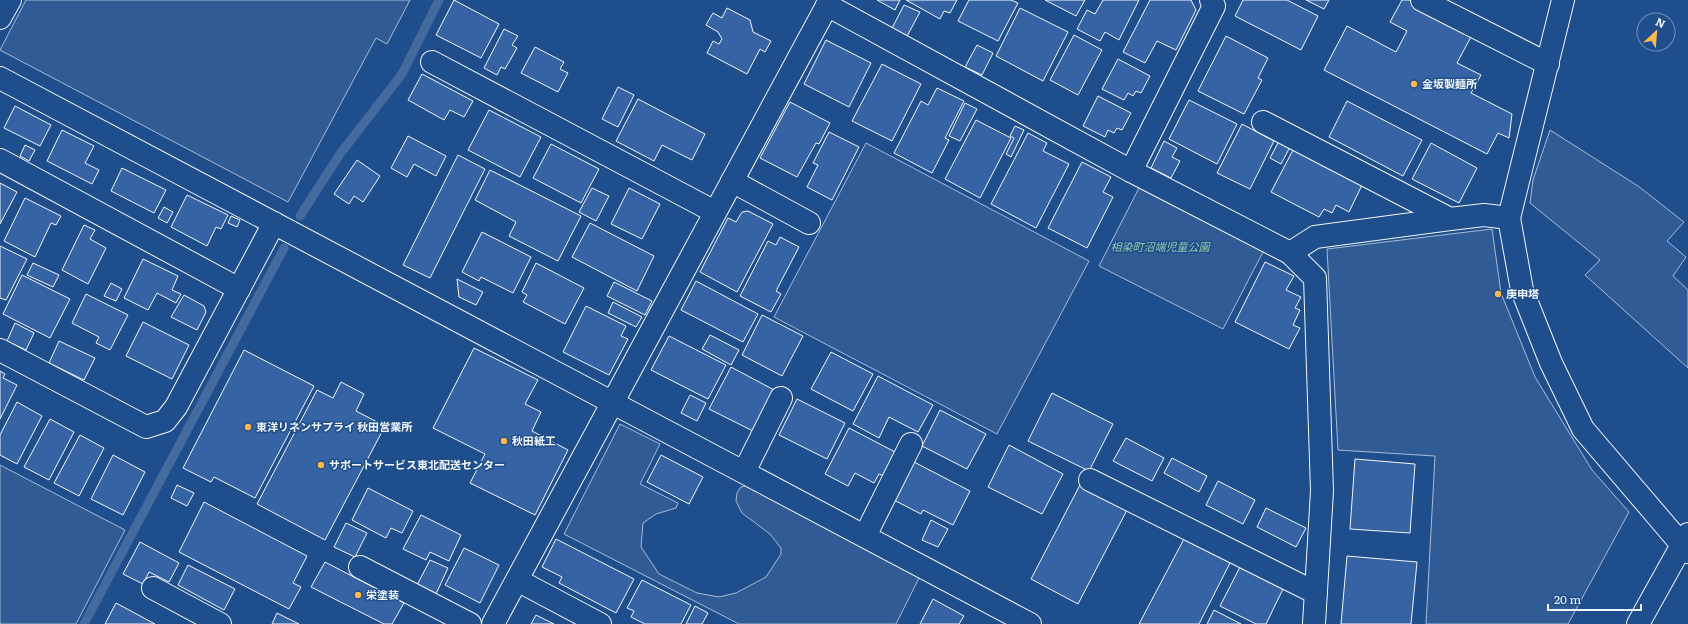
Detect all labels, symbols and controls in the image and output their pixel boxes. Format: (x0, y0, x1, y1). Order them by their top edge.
north arrow (1636, 12, 1676, 52)
text: N (1653, 13, 1668, 31)
place label: 金坂製麺所 (1422, 75, 1477, 91)
marker: 金坂製麺所 (1409, 79, 1419, 89)
park label: 相染町沼端児童公園 (1111, 238, 1211, 254)
place label: 庚申塔 (1506, 285, 1539, 301)
marker: 庚申塔 (1493, 289, 1503, 299)
place label: 東洋リネンサプライ 秋田営業所 (256, 418, 412, 434)
marker: 東洋リネンサプライ 秋田営業所 (243, 422, 253, 432)
place label: 秋田紙工 (512, 432, 556, 448)
marker: 秋田紙工 (499, 436, 509, 446)
place label: サポートサービス東北配送センター (329, 456, 505, 472)
marker: サポートサービス東北配送センター (316, 460, 326, 470)
place label: 栄塗装 (366, 586, 399, 602)
scale bar (1548, 586, 1641, 612)
marker: 栄塗装 (353, 590, 363, 600)
text: 20 m (1554, 590, 1581, 608)

